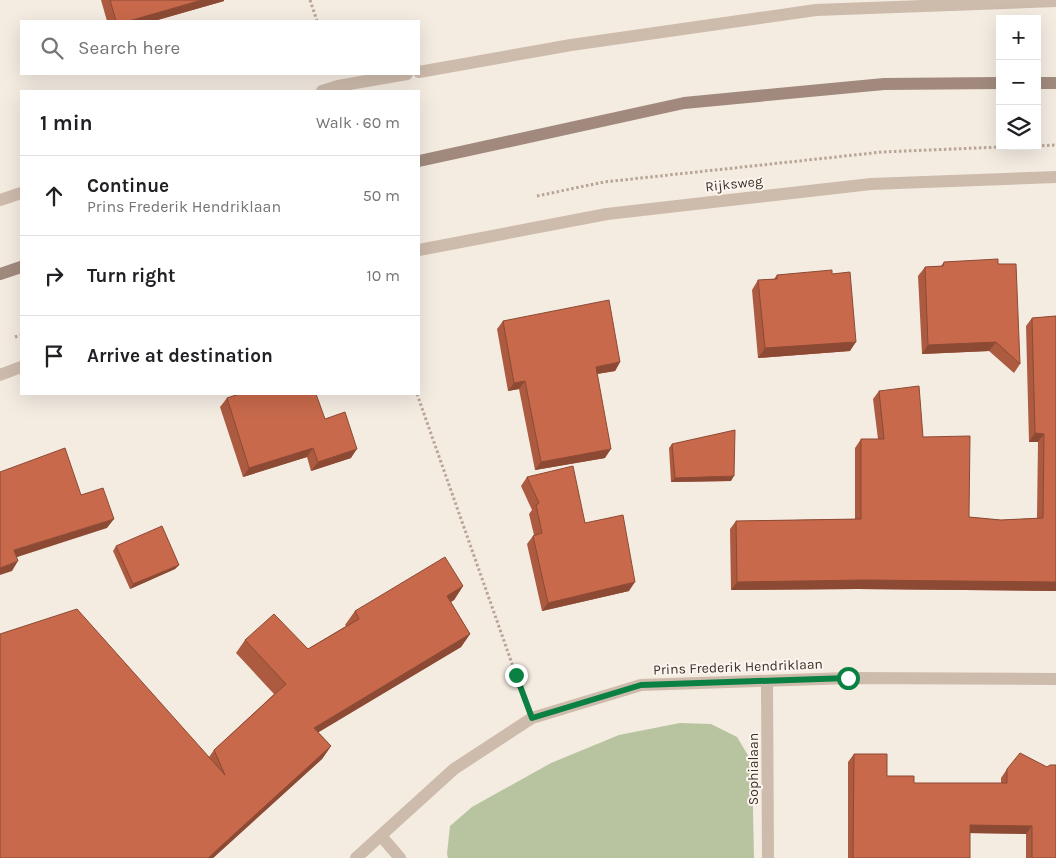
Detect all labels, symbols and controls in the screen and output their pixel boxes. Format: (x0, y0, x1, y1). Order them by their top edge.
map controls (996, 15, 1041, 150)
button: + (996, 15, 1041, 60)
search box (20, 20, 420, 75)
icon: search (38, 34, 66, 62)
text: Search here (78, 37, 180, 59)
button: − (996, 60, 1041, 105)
button: layers (996, 105, 1041, 150)
text: 1 min (40, 111, 93, 135)
text: Walk · 60 m (316, 113, 400, 132)
street label: Rijksweg (704, 173, 764, 195)
text: Continue (87, 175, 169, 197)
icon: ahead (40, 182, 68, 210)
text: 50 m (363, 186, 400, 205)
text: Prins Frederik Hendriklaan (87, 197, 281, 216)
icon: right (40, 262, 68, 290)
text: Turn right (87, 265, 176, 287)
text: 10 m (366, 266, 400, 285)
icon: arrive (40, 342, 68, 370)
text: Arrive at destination (87, 345, 273, 367)
street label: Prins Frederik Hendriklaan (653, 656, 823, 678)
route end (505, 664, 528, 687)
route start (837, 667, 860, 690)
street label: Sophialaan (745, 733, 762, 805)

